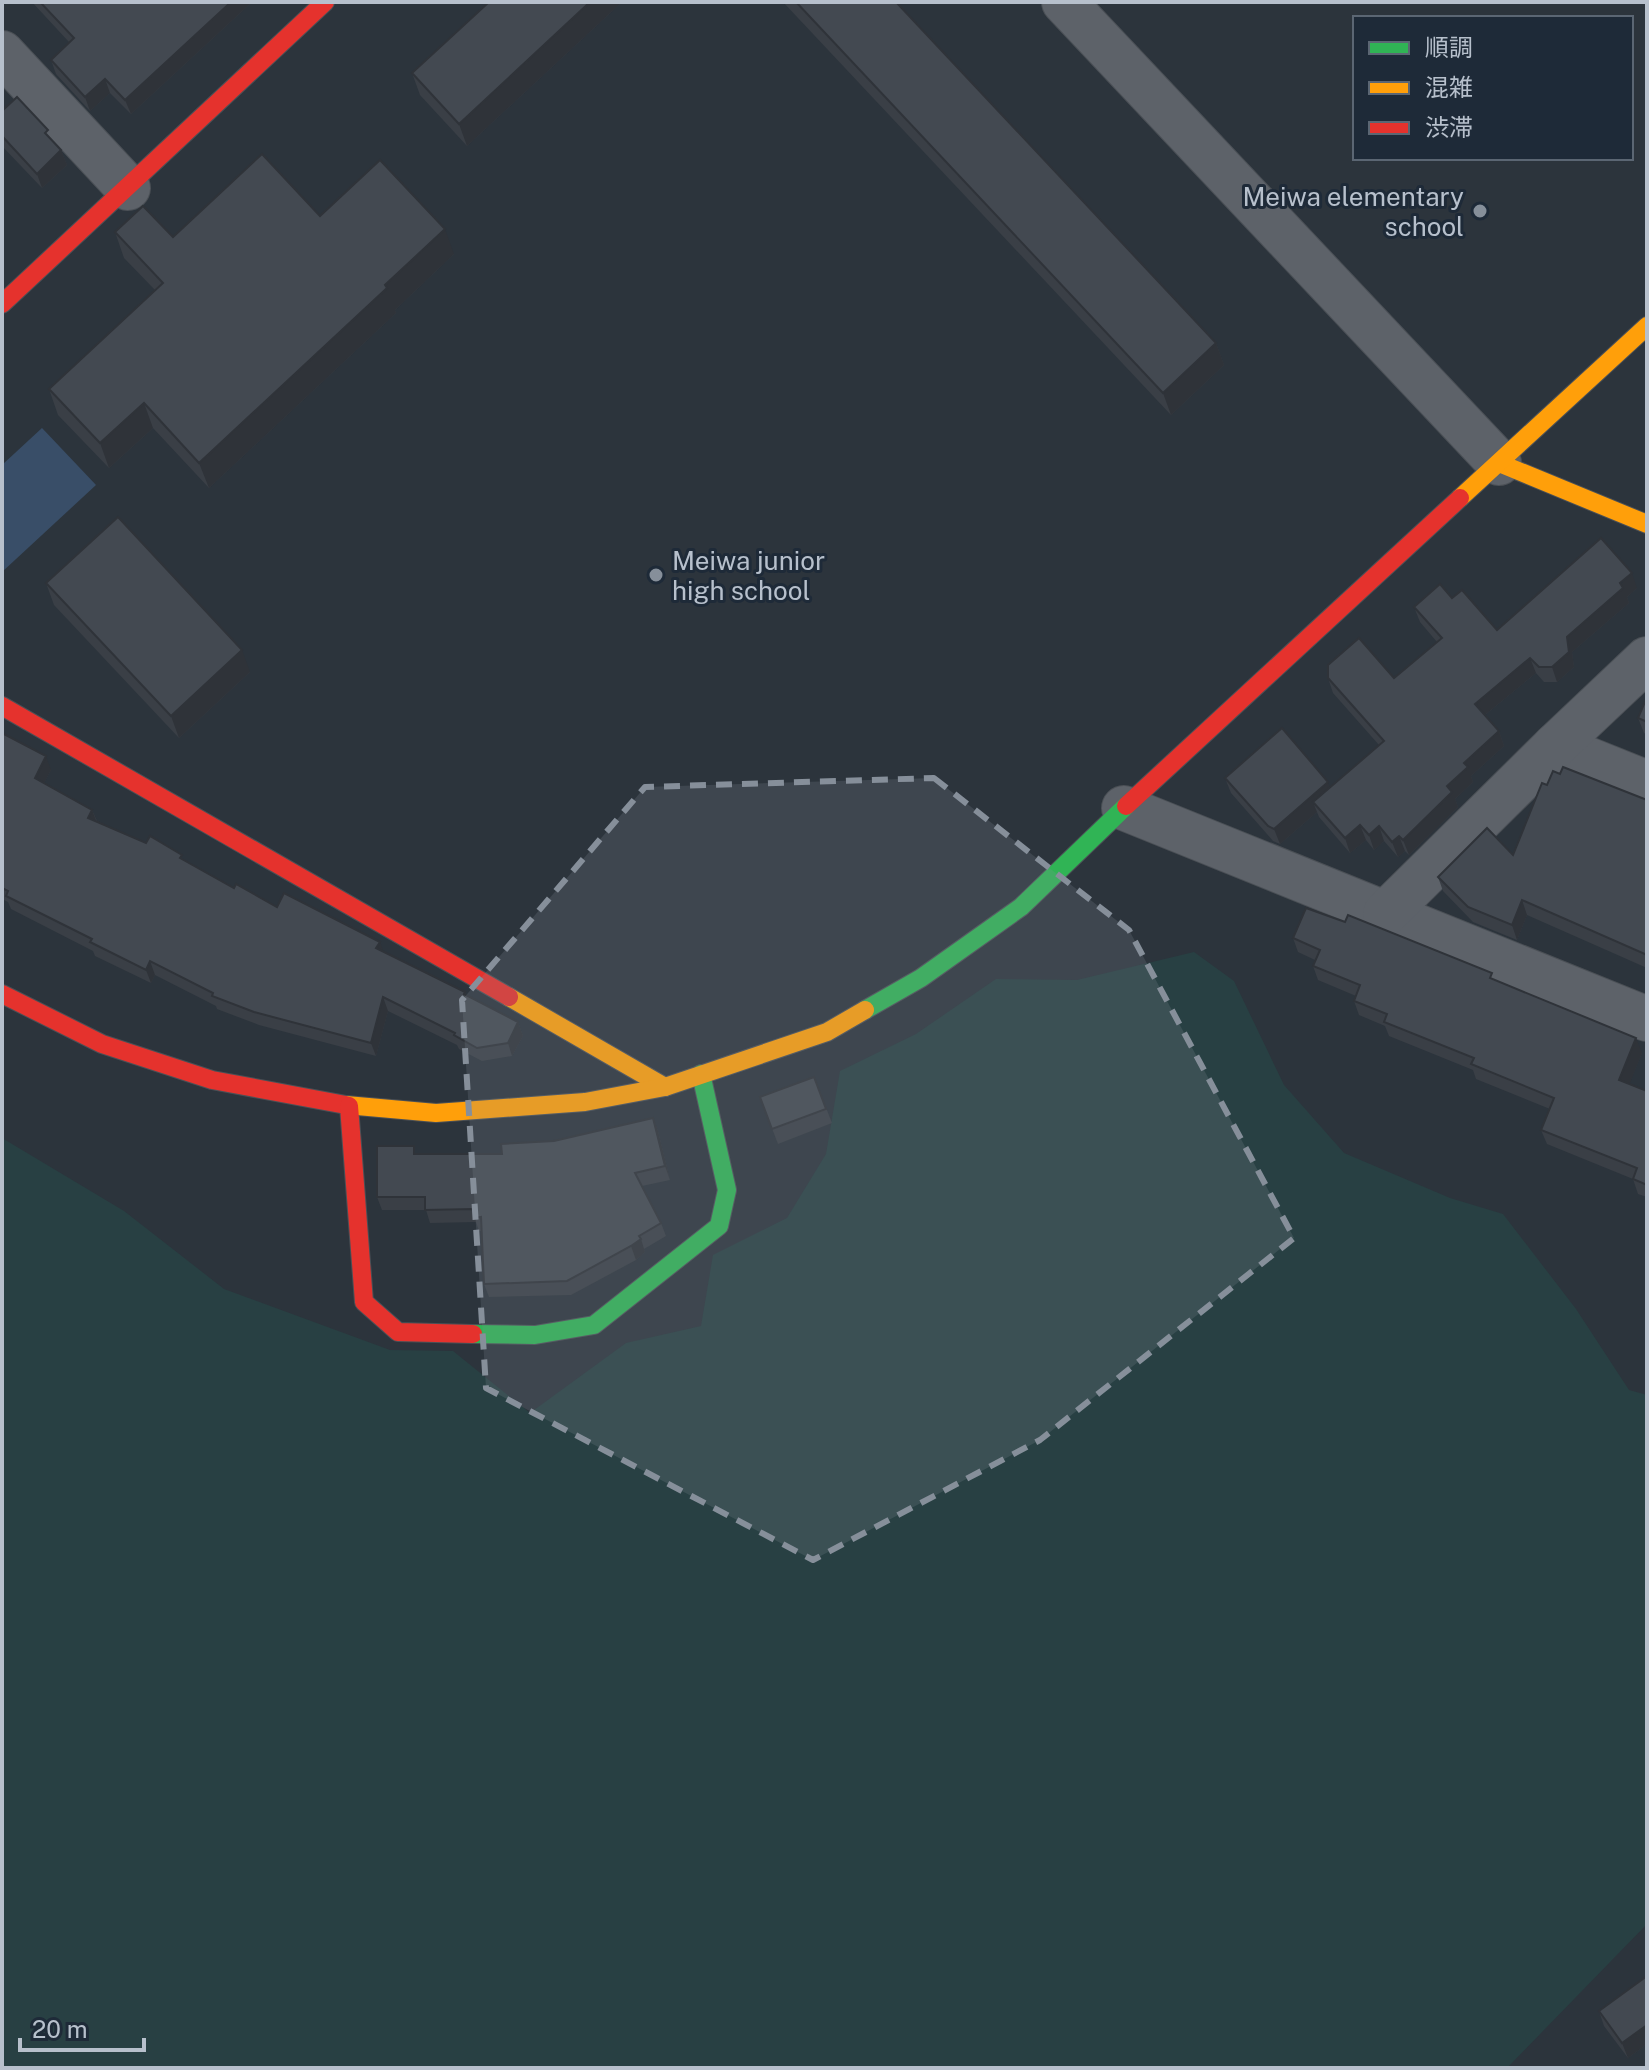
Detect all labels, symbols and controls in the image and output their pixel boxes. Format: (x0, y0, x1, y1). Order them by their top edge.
legend (1353, 16, 1633, 160)
text: 順調 (1425, 33, 1473, 61)
text: 混雑 (1425, 73, 1473, 101)
text: 渋滞 (1425, 113, 1473, 141)
place label: Meiwa elementary school (1242, 181, 1464, 242)
marker: Meiwa elementary school (1471, 202, 1489, 220)
place label: Meiwa junior high school (672, 545, 825, 606)
marker: Meiwa junior high school (647, 566, 665, 584)
scale bar (20, 2002, 144, 2052)
text: 20 m (32, 2015, 88, 2043)

